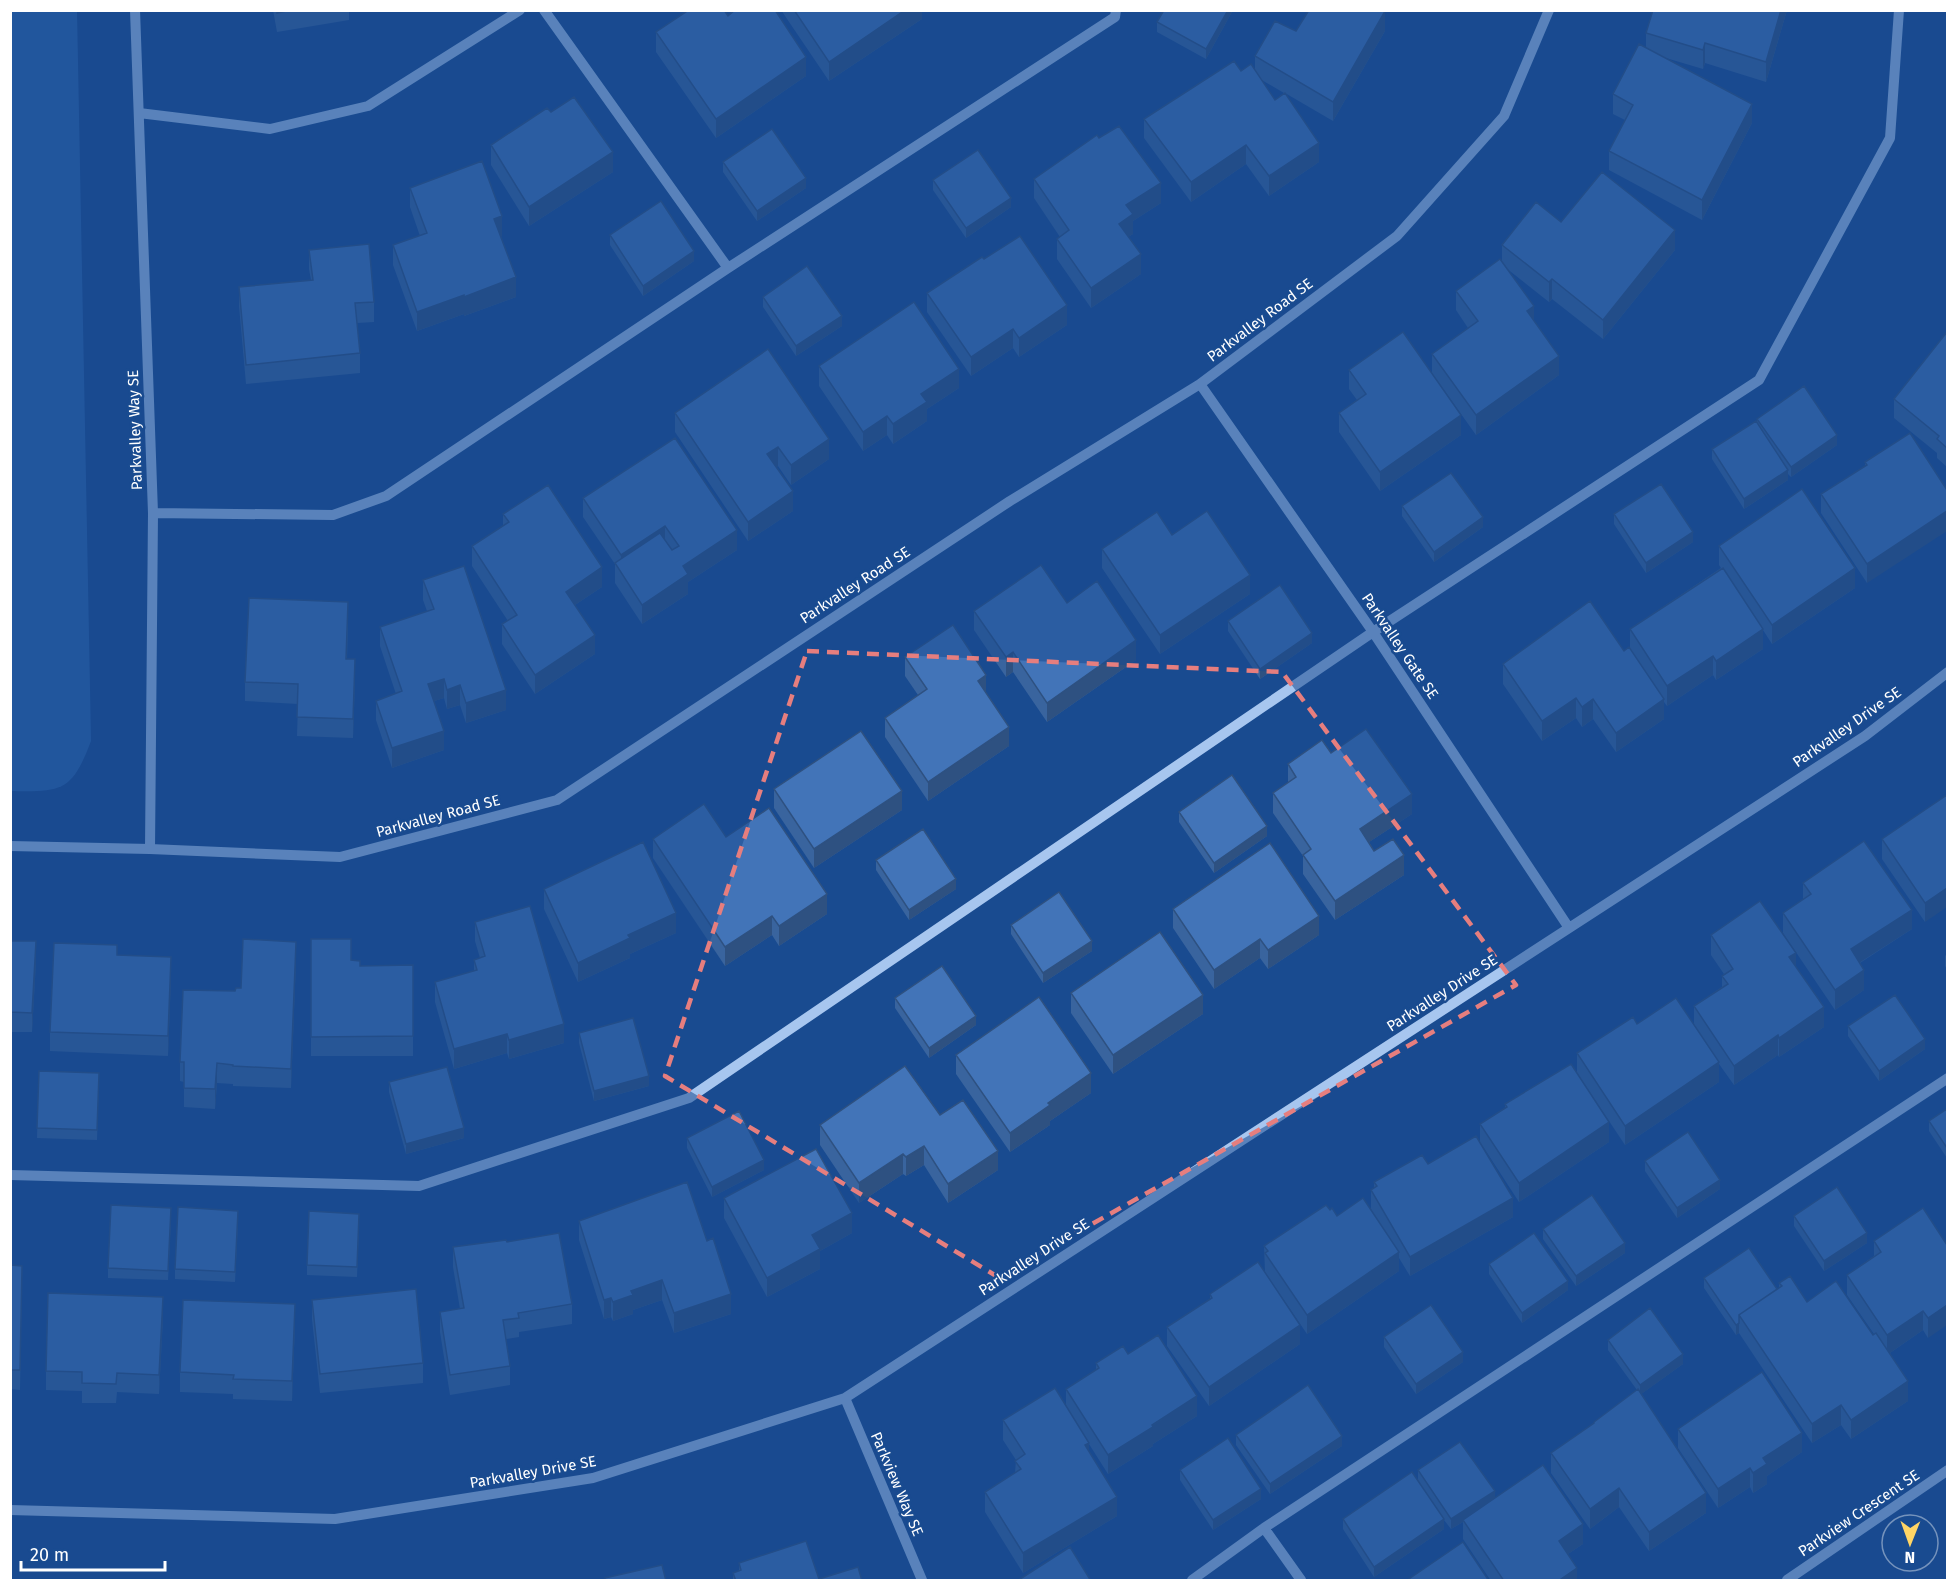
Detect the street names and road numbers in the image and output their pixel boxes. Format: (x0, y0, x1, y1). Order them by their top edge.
street label: Parkvalley Road SE (1204, 274, 1316, 366)
street label: Parkvalley Way SE (124, 370, 146, 490)
street label: Parkvalley Road SE (797, 543, 913, 627)
street label: Parkvalley Gate SE (1358, 590, 1442, 702)
street label: Parkvalley Drive SE (1789, 683, 1905, 771)
street label: Parkvalley Road SE (374, 791, 502, 841)
street label: Parkvalley Drive SE (1383, 951, 1501, 1035)
street label: Parkvalley Drive SE (975, 1215, 1093, 1299)
street label: Parkview Way SE (867, 1429, 927, 1539)
street label: Parkvalley Drive SE (468, 1452, 598, 1492)
street label: Parkview Crescent SE (1795, 1466, 1923, 1560)

